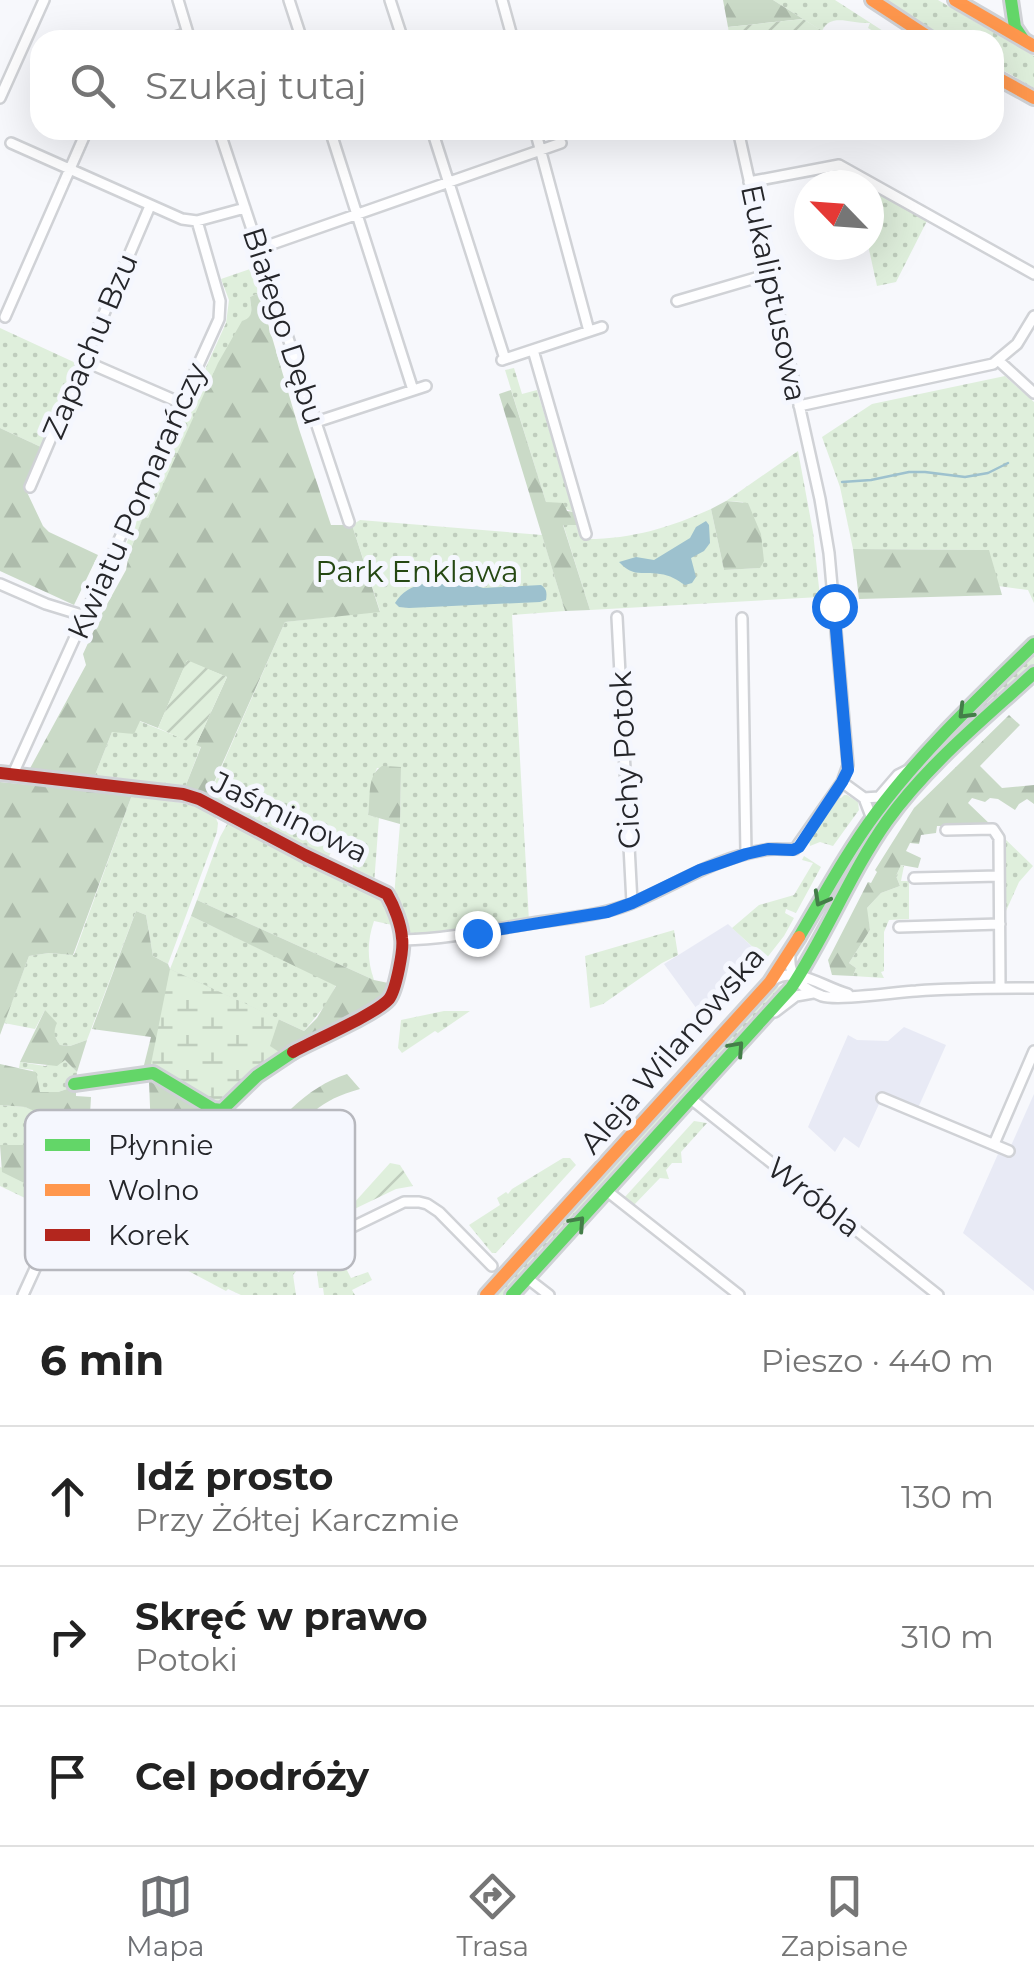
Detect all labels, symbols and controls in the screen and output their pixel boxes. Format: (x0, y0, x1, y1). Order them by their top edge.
search box (30, 30, 1004, 140)
icon: search (65, 58, 120, 113)
text: Szukaj tutaj (145, 62, 367, 109)
north arrow (794, 170, 884, 260)
street label: Eukaliptusowa (733, 181, 815, 405)
street label: Białego Dębu (235, 223, 333, 429)
street label: Zapachu Bzu (34, 248, 146, 444)
street label: Kwiatu Pomarańczy (59, 356, 215, 645)
park label: Park Enklawa (315, 553, 519, 590)
route start (812, 584, 858, 630)
street label: Cichy Potok (602, 670, 648, 850)
one-way arrow (959, 701, 977, 719)
street label: Jaśminowa (205, 763, 374, 871)
one-way arrow (814, 888, 833, 906)
route end (455, 911, 501, 957)
street label: Aleja Wilanowska (572, 939, 772, 1161)
one-way arrow (725, 1041, 743, 1060)
legend (25, 1110, 355, 1270)
text: Płynnie (108, 1128, 213, 1162)
street label: Wróbla (760, 1149, 868, 1245)
text: Wolno (108, 1173, 199, 1207)
one-way arrow (566, 1216, 584, 1235)
text: Korek (108, 1218, 190, 1252)
text: 6 min (40, 1334, 164, 1386)
text: Pieszo · 440 m (761, 1341, 994, 1380)
text: Idź prosto (135, 1453, 333, 1500)
icon: ahead (40, 1469, 95, 1524)
text: 130 m (901, 1477, 994, 1516)
text: Przy Żółtej Karczmie (135, 1500, 459, 1539)
text: Skręć w prawo (135, 1593, 428, 1640)
icon: right (40, 1609, 95, 1664)
text: 310 m (901, 1617, 994, 1656)
text: Potoki (135, 1640, 238, 1679)
icon: arrive (40, 1749, 95, 1804)
text: Cel podróży (135, 1753, 369, 1800)
tab: Mapa (126, 1869, 205, 1963)
tab: Trasa (456, 1869, 529, 1963)
tab: Zapisane (781, 1869, 908, 1963)

